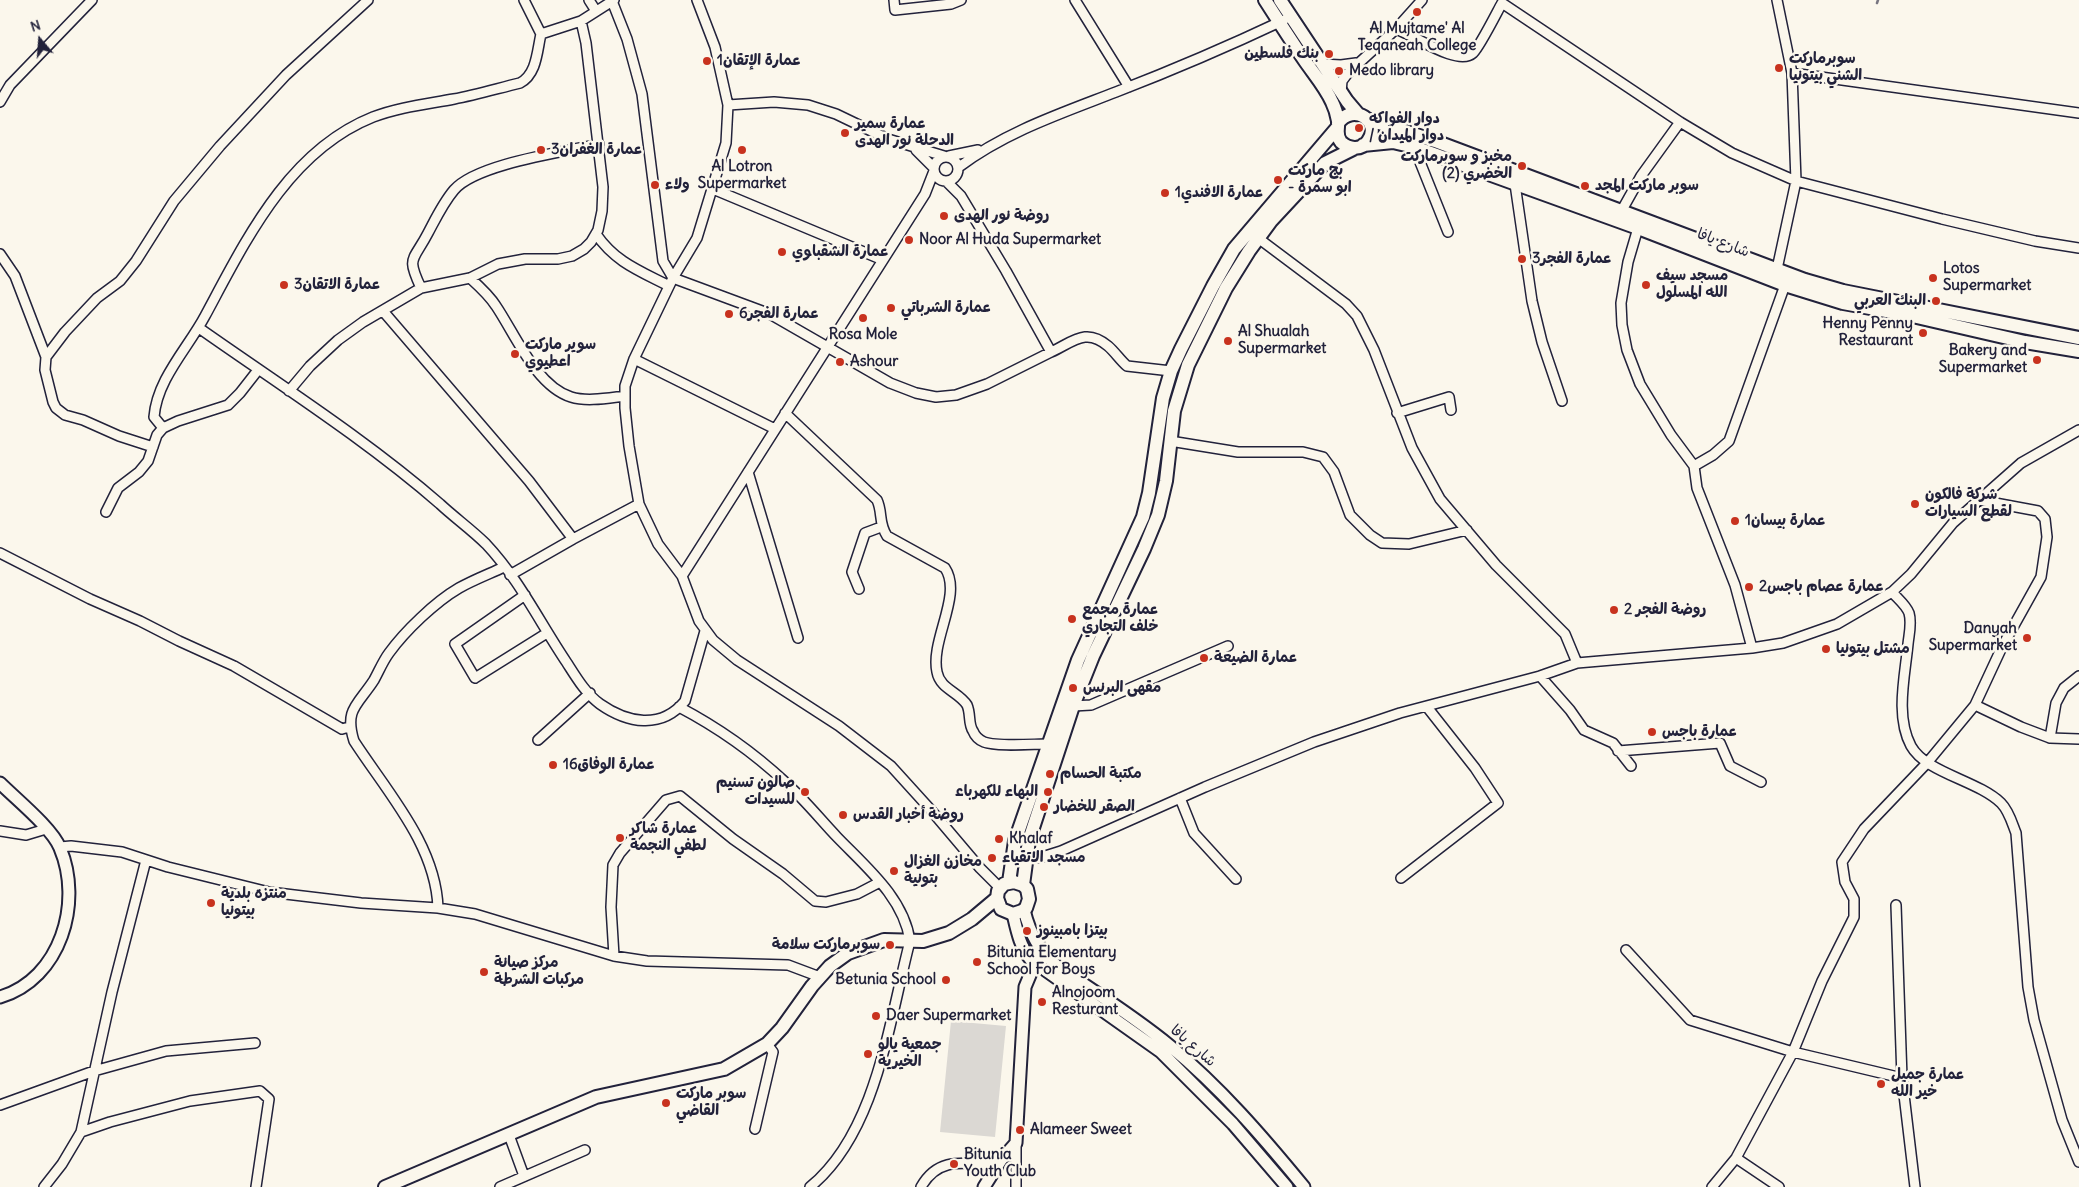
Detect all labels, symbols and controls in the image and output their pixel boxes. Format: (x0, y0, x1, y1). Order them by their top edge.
marker: Al Mujtame' Al Teqaneah College (1411, 6, 1423, 18)
north arrow (15, 15, 65, 65)
text: N (28, 16, 43, 36)
place label: Al Mujtame' Al Teqaneah College (1358, 20, 1476, 55)
place label: بنك فلسطين (1244, 45, 1319, 63)
marker: بنك فلسطين (1323, 48, 1335, 60)
place label: سوبرماركت الشني بيتونيا (1789, 50, 1862, 85)
place label: عمارة الإتقان1 (717, 52, 801, 70)
marker: عمارة الإتقان1 (701, 55, 713, 67)
place label: Medo library (1349, 62, 1434, 80)
marker: سوبرماركت الشني بيتونيا (1773, 62, 1785, 74)
marker: Medo library (1333, 65, 1345, 77)
place label: دوار الفواكه / دوار الميدان (1369, 110, 1444, 145)
place label: عمارة سمير الدحلة نور الهدى (855, 115, 954, 150)
marker: دوار الفواكه / دوار الميدان (1353, 122, 1365, 134)
marker: عمارة سمير الدحلة نور الهدى (839, 127, 851, 139)
place label: عمارة الغفران3 (551, 141, 643, 159)
marker: عمارة الغفران3 (535, 144, 547, 156)
marker: Al Lotron Supermarket (736, 144, 748, 156)
place label: مخبز و سوبرماركت الخضري (2) (1401, 148, 1512, 183)
place label: Al Lotron Supermarket (698, 158, 786, 193)
marker: مخبز و سوبرماركت الخضري (2) (1516, 160, 1528, 172)
place label: بج ماركت - ابو سمرة (1288, 162, 1352, 197)
marker: بج ماركت - ابو سمرة (1272, 174, 1284, 186)
place label: ولاء (665, 176, 690, 194)
place label: سوبر ماركت المجد (1595, 177, 1699, 195)
marker: ولاء (649, 179, 661, 191)
marker: سوبر ماركت المجد (1579, 180, 1591, 192)
place label: عمارة الافندي1 (1175, 184, 1264, 202)
marker: عمارة الافندي1 (1159, 187, 1171, 199)
place label: روضة نور الهدى (954, 207, 1049, 225)
marker: روضة نور الهدى (938, 210, 950, 222)
street label: شارع يافا (1694, 225, 1752, 261)
place label: Noor Al Huda Supermarket (919, 231, 1101, 249)
marker: Noor Al Huda Supermarket (903, 234, 915, 246)
place label: عمارة الشقباوي (792, 243, 889, 261)
marker: عمارة الشقباوي (776, 246, 788, 258)
place label: عمارة الفجر3 (1532, 250, 1612, 268)
marker: عمارة الفجر3 (1516, 253, 1528, 265)
place label: Lotos Supermarket (1943, 260, 2031, 295)
place label: مسجد سيف الله المسلول (1656, 267, 1728, 302)
marker: Lotos Supermarket (1927, 272, 1939, 284)
place label: عمارة الاتقان3 (294, 276, 381, 294)
marker: عمارة الاتقان3 (278, 279, 290, 291)
marker: مسجد سيف الله المسلول (1640, 279, 1652, 291)
place label: البنك العربي (1854, 292, 1926, 310)
marker: البنك العربي (1930, 295, 1942, 307)
place label: عمارة الشرباتي (901, 299, 991, 317)
marker: عمارة الشرباتي (885, 302, 897, 314)
place label: عمارة الفجر6 (739, 305, 819, 323)
marker: عمارة الفجر6 (723, 308, 735, 320)
marker: Rosa Mole (857, 312, 869, 324)
place label: Henny Penny Restaurant (1823, 315, 1913, 350)
place label: Al Shualah Supermarket (1238, 323, 1326, 358)
place label: Rosa Mole (829, 326, 897, 344)
marker: Henny Penny Restaurant (1917, 327, 1929, 339)
marker: Al Shualah Supermarket (1222, 335, 1234, 347)
place label: سوير ماركت اعطيوي (525, 336, 596, 371)
place label: Bakery and Supermarket (1939, 342, 2027, 377)
marker: سوير ماركت اعطيوي (509, 348, 521, 360)
place label: Ashour (850, 353, 898, 371)
marker: Bakery and Supermarket (2031, 354, 2043, 366)
marker: Ashour (834, 356, 846, 368)
place label: شركة فالكون لقطع السيارات (1925, 486, 2012, 521)
marker: شركة فالكون لقطع السيارات (1909, 498, 1921, 510)
place label: عمارة بيسان1 (1745, 512, 1826, 530)
marker: عمارة بيسان1 (1729, 515, 1741, 527)
place label: عمارة عصام باجس2 (1759, 578, 1884, 596)
marker: عمارة عصام باجس2 (1743, 581, 1755, 593)
place label: عمارة مجمع خلف التجاري (1082, 601, 1159, 636)
place label: روضة الفجر 2 (1624, 601, 1706, 619)
marker: روضة الفجر 2 (1608, 604, 1620, 616)
marker: عمارة مجمع خلف التجاري (1066, 613, 1078, 625)
place label: Danyah Supermarket (1929, 620, 2017, 655)
marker: Danyah Supermarket (2021, 632, 2033, 644)
place label: مشتل بيتونيا (1836, 640, 1910, 658)
marker: مشتل بيتونيا (1820, 643, 1832, 655)
place label: عمارة الضيعة (1214, 649, 1298, 667)
marker: عمارة الضيعة (1198, 652, 1210, 664)
place label: مقهى البرنس (1083, 679, 1161, 697)
marker: مقهى البرنس (1067, 682, 1079, 694)
place label: عمارة باجس (1662, 723, 1737, 741)
marker: عمارة باجس (1646, 726, 1658, 738)
place label: عمارة الوفاق16 (563, 756, 655, 774)
marker: عمارة الوفاق16 (547, 759, 559, 771)
place label: مكتبة الحسام (1060, 765, 1142, 783)
marker: مكتبة الحسام (1044, 768, 1056, 780)
place label: صالون تسنيم للسيدات (716, 774, 795, 809)
place label: البهاء للكهرباء (955, 783, 1038, 801)
marker: صالون تسنيم للسيدات (799, 786, 811, 798)
marker: البهاء للكهرباء (1042, 786, 1054, 798)
place label: الصقر للخضار (1054, 798, 1135, 816)
marker: الصقر للخضار (1038, 801, 1050, 813)
place label: روضة أخبار القدس (853, 806, 964, 824)
marker: روضة أخبار القدس (837, 809, 849, 821)
place label: عمارة شاكر لطفي النجمة (630, 820, 706, 855)
place label: Khalaf (1009, 830, 1052, 848)
marker: عمارة شاكر لطفي النجمة (614, 832, 626, 844)
marker: Khalaf (993, 833, 1005, 845)
place label: مسجد الاتقياء (1002, 849, 1086, 867)
marker: مسجد الاتقياء (986, 852, 998, 864)
place label: مخازن الغزال بتونية (904, 853, 982, 888)
marker: مخازن الغزال بتونية (888, 865, 900, 877)
place label: منتزه بلدية بيتونيا (221, 885, 287, 920)
marker: منتزه بلدية بيتونيا (205, 897, 217, 909)
place label: بيتزا بامبينوز (1037, 922, 1108, 940)
marker: بيتزا بامبينوز (1021, 925, 1033, 937)
place label: سوبرماركت سلامة (772, 936, 880, 954)
marker: سوبرماركت سلامة (884, 939, 896, 951)
place label: Bitunia Elementary School For Boys (987, 944, 1116, 979)
place label: مركز صيانة مركبات الشرطة (494, 954, 584, 989)
marker: Bitunia Elementary School For Boys (971, 956, 983, 968)
marker: مركز صيانة مركبات الشرطة (478, 966, 490, 978)
place label: Betunia School (835, 971, 936, 989)
marker: Betunia School (940, 974, 952, 986)
place label: Alnojoom Resturant (1052, 984, 1118, 1019)
marker: Alnojoom Resturant (1036, 996, 1048, 1008)
place label: Daer Supermarket (886, 1007, 1011, 1025)
marker: Daer Supermarket (870, 1010, 882, 1022)
street label: شارع يافا (1166, 1021, 1220, 1071)
place label: جمعية يالو الخيرية (878, 1036, 941, 1071)
marker: جمعية يالو الخيرية (862, 1048, 874, 1060)
place label: عمارة جميل خير الله (1891, 1066, 1965, 1101)
marker: عمارة جميل خير الله (1875, 1078, 1887, 1090)
place label: سوبر ماركت القاضي (676, 1085, 746, 1120)
marker: سوبر ماركت القاضي (660, 1097, 672, 1109)
place label: Alameer Sweet (1030, 1121, 1132, 1139)
marker: Alameer Sweet (1014, 1124, 1026, 1136)
place label: Bitunia Youth Club (964, 1146, 1036, 1181)
marker: Bitunia Youth Club (948, 1158, 960, 1170)

